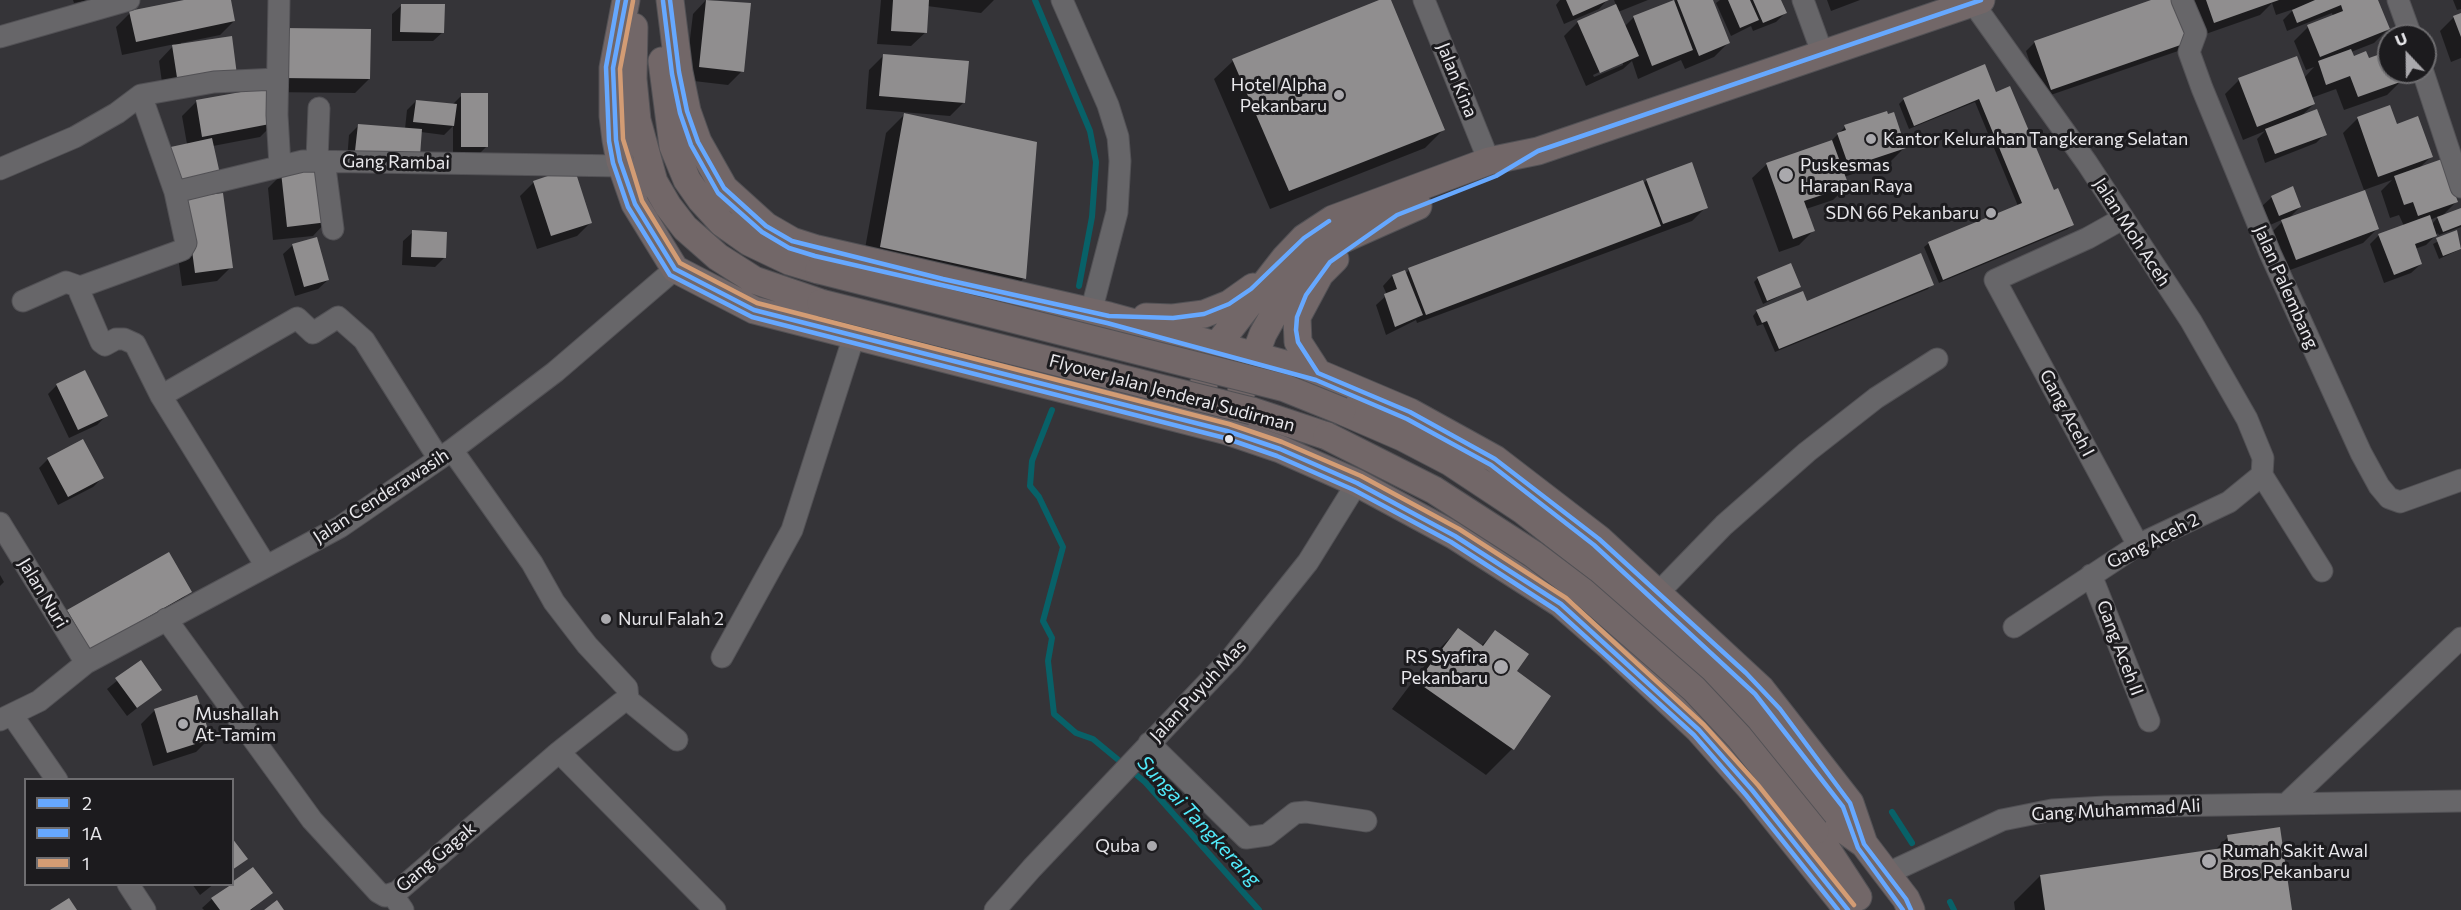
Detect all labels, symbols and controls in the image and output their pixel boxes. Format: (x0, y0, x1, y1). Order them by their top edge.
north arrow (2377, 24, 2437, 84)
text: U (2392, 28, 2410, 50)
street label: Jalan Kina (1432, 39, 1482, 121)
place label: Hotel Alpha Pekanbaru (1231, 74, 1327, 116)
marker: Hotel Alpha Pekanbaru (1332, 88, 1346, 102)
place label: Kantor Kelurahan Tangkerang Selatan (1883, 128, 2188, 150)
marker: Kantor Kelurahan Tangkerang Selatan (1864, 132, 1878, 146)
street label: Gang Rambai (342, 150, 450, 174)
place label: Puskesmas Harapan Raya (1800, 154, 1913, 196)
marker: Puskesmas Harapan Raya (1777, 166, 1795, 184)
street label: Jalan Moh Aceh (2089, 174, 2175, 290)
place label: SDN 66 Pekanbaru (1826, 202, 1979, 224)
marker: SDN 66 Pekanbaru (1984, 206, 1998, 220)
street label: Jalan Palembang (2249, 222, 2323, 352)
street label: Flyover Jalan Jenderal Sudirman (1047, 350, 1297, 436)
street label: Gang Aceh I (2035, 366, 2099, 460)
unlabelled marker (1223, 433, 1235, 445)
street label: Jalan Cenderawasih (309, 444, 453, 548)
street label: Gang Aceh 2 (2103, 509, 2203, 573)
street label: Jalan Nuri (14, 554, 72, 632)
street label: Gang Aceh II (2092, 597, 2148, 699)
place label: Nurul Falah 2 (618, 608, 724, 630)
marker: Nurul Falah 2 (599, 612, 613, 626)
street label: Jalan Puyuh Mas (1145, 636, 1251, 746)
place label: RS Syafira Pekanbaru (1401, 646, 1488, 688)
marker: RS Syafira Pekanbaru (1492, 658, 1510, 676)
place label: Mushallah At-Tamim (195, 703, 279, 746)
marker: Mushallah At-Tamim (176, 717, 190, 731)
water label: Sungai Tangkerang (1132, 751, 1266, 891)
legend (24, 778, 234, 886)
text: 2 (82, 792, 92, 814)
street label: Gang Muhammad Ali (2031, 795, 2201, 825)
street label: Gang Gagak (392, 817, 480, 897)
text: 1A (82, 822, 102, 844)
place label: Quba (1095, 835, 1140, 857)
marker: Quba (1145, 839, 1159, 853)
place label: Rumah Sakit Awal Bros Pekanbaru (2222, 840, 2368, 882)
text: 1 (82, 852, 90, 874)
marker: Rumah Sakit Awal Bros Pekanbaru (2200, 852, 2218, 870)

